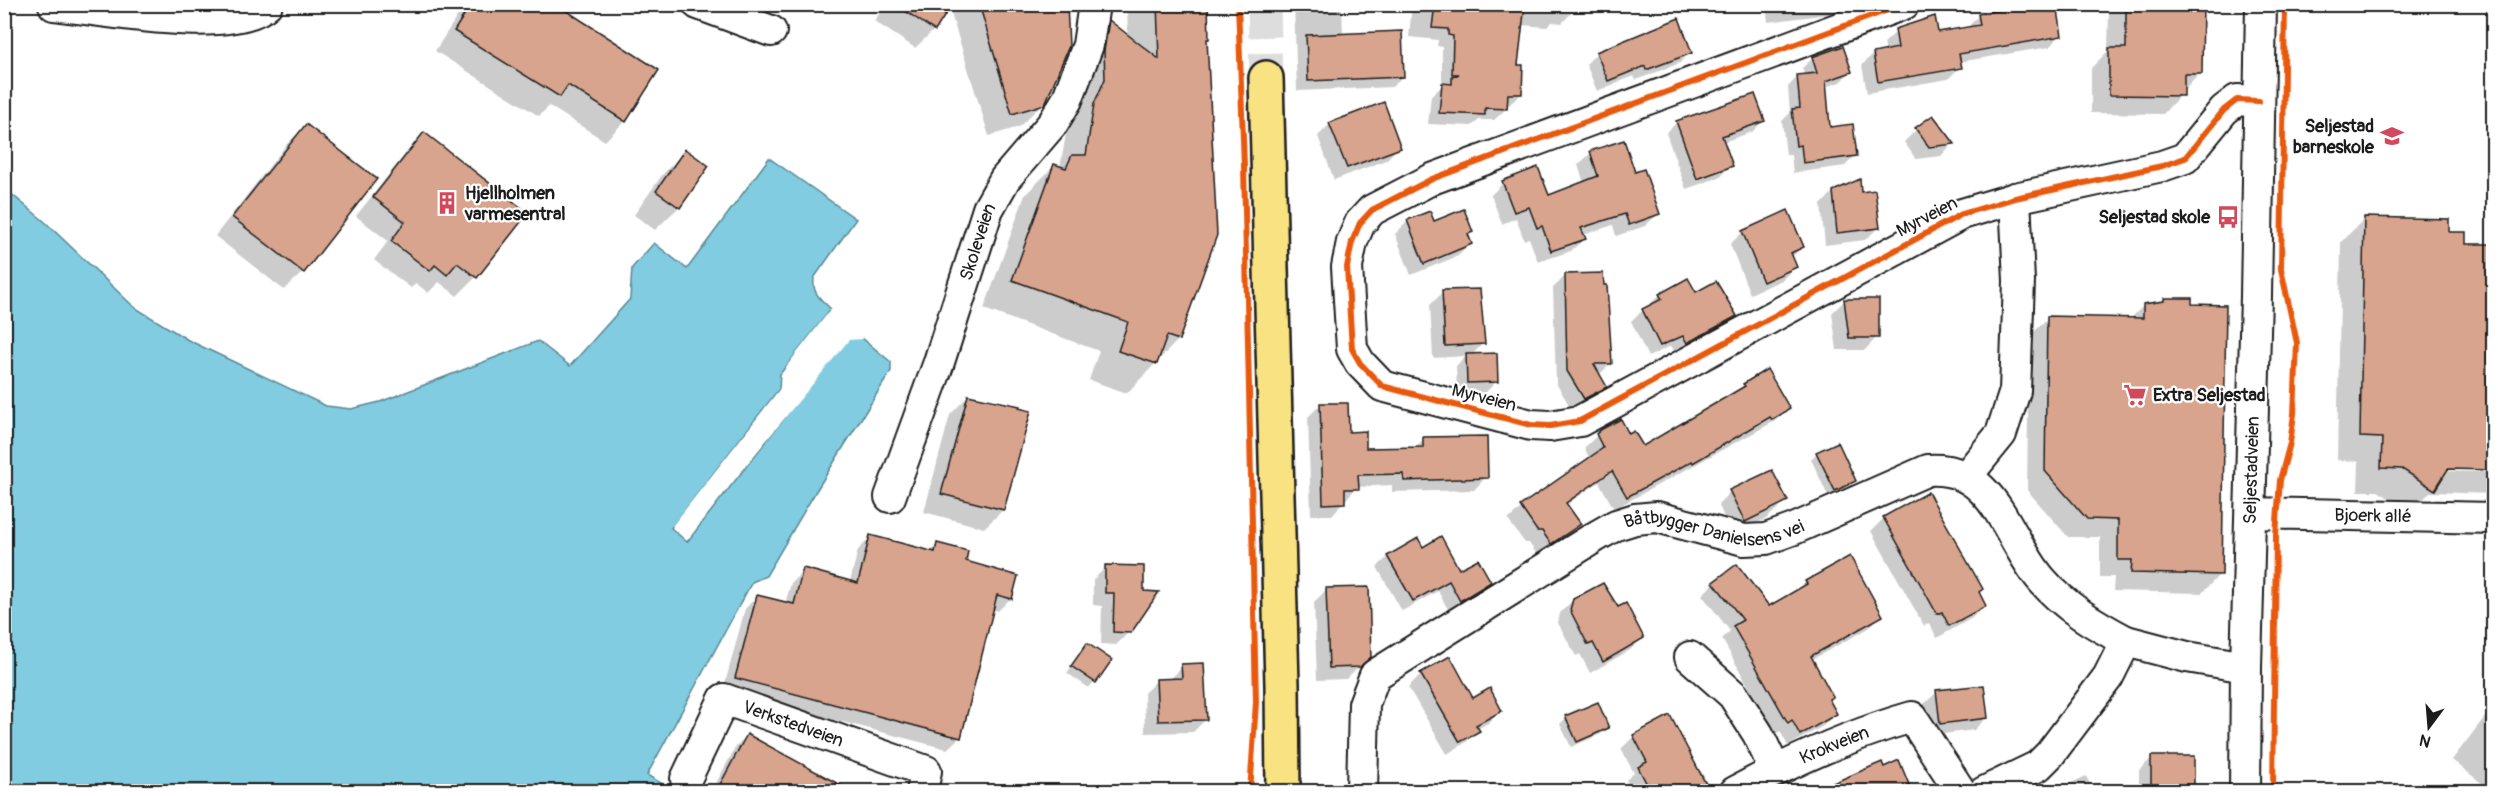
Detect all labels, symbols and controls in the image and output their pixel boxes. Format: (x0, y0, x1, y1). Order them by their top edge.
place label: Seljestad barneskole (2293, 115, 2375, 159)
school or university icon: Seljestad barneskole (2379, 123, 2405, 149)
place label: Hjellholmen varmesentral (464, 182, 566, 226)
building icon: Hjellholmen varmesentral (434, 190, 460, 216)
street label: Myrveien (1892, 191, 1962, 243)
street label: Skoleveien (954, 198, 1001, 283)
bus stop icon: Seljestad skole (2215, 204, 2241, 230)
place label: Seljestad skole (2099, 206, 2211, 229)
street label: Myrveien (1449, 379, 1519, 417)
supermarket icon: Extra Seljestad (2122, 382, 2148, 408)
place label: Extra Seljestad (2153, 384, 2266, 407)
street label: Seljestadveien (2238, 416, 2264, 524)
street label: Bjoerk allé (2334, 503, 2412, 528)
street label: Båtbygger Danielsens vei (1621, 505, 1808, 552)
street label: Verkstedveien (740, 695, 847, 752)
north arrow (2399, 697, 2459, 757)
street label: Krokveien (1796, 720, 1872, 769)
text: N (2417, 729, 2433, 752)

